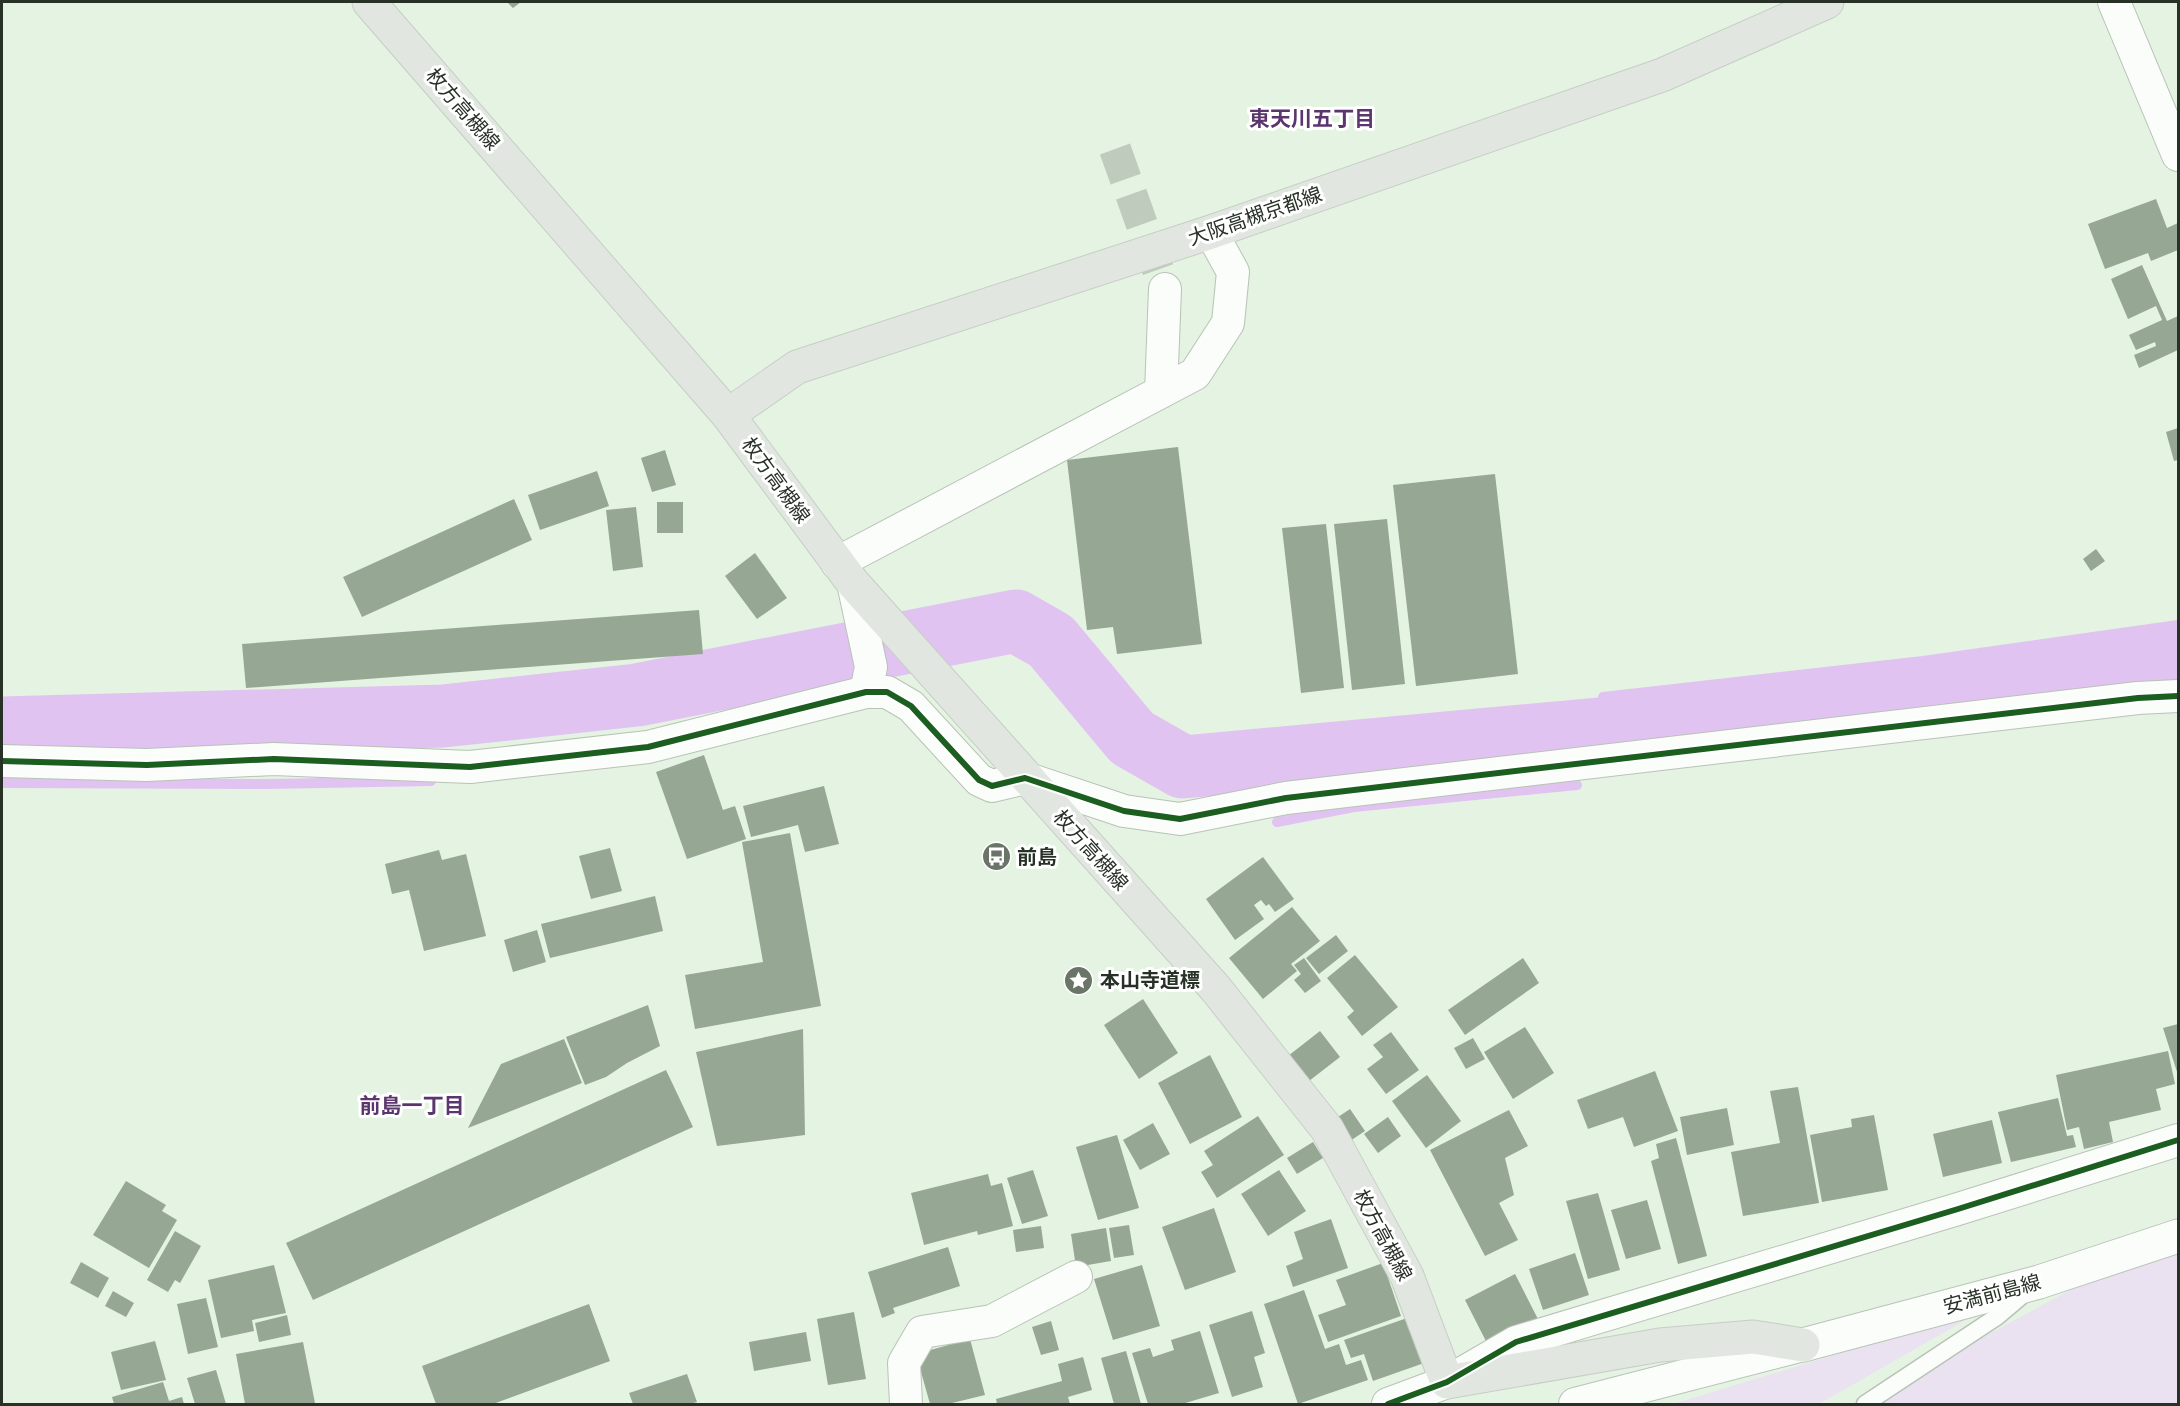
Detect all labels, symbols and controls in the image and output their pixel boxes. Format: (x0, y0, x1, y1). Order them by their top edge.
street label: 枚方高槻線 (421, 63, 505, 155)
district label: 東天川五丁目 (1249, 106, 1375, 132)
street label: 大阪高槻京都線 (1185, 182, 1325, 250)
street label: 枚方高槻線 (737, 432, 815, 528)
street label: 枚方高槻線 (1049, 805, 1133, 895)
bus stop icon: 前島 (980, 841, 1012, 873)
place label: 前島 (1017, 845, 1057, 869)
place icon: 本山寺道標 (1063, 964, 1095, 996)
place label: 本山寺道標 (1100, 968, 1200, 992)
district label: 前島一丁目 (360, 1093, 465, 1119)
street label: 枚方高槻線 (1349, 1185, 1417, 1285)
street label: 安満前島線 (1941, 1269, 2043, 1319)

